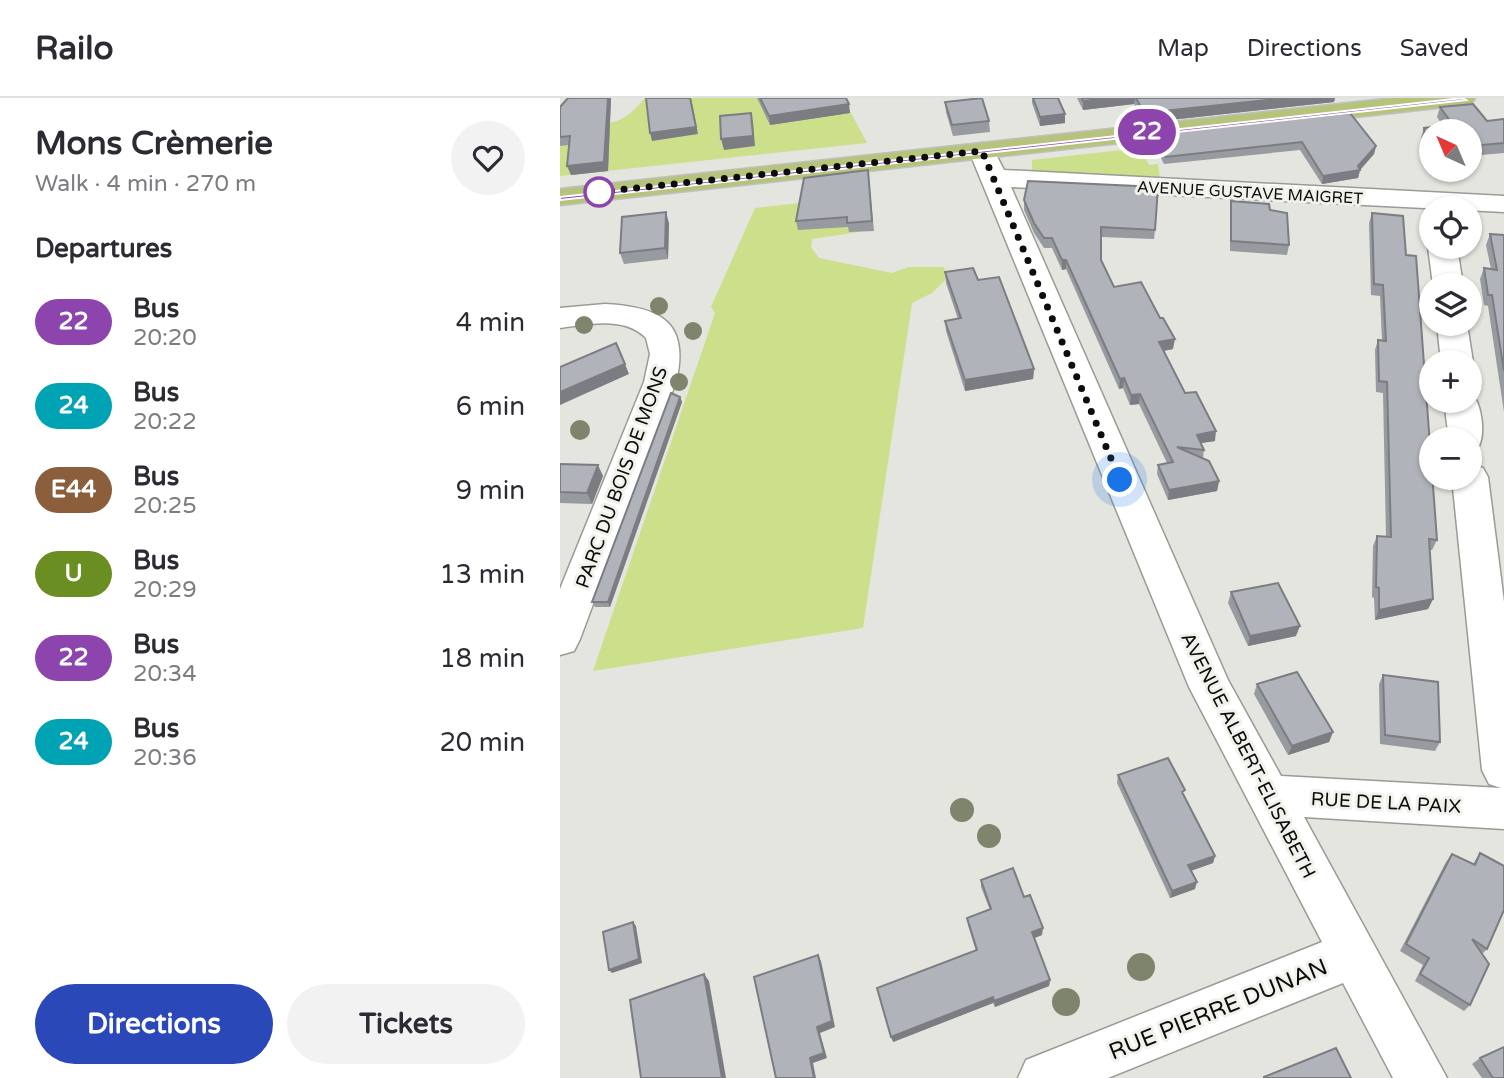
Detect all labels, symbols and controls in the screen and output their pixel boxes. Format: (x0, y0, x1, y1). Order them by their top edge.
text: Railo (35, 29, 114, 68)
text: Map (1157, 34, 1209, 63)
text: Directions (1247, 34, 1362, 63)
text: Saved (1400, 34, 1469, 63)
line badge: 22 (1116, 109, 1178, 155)
text: 22 (1132, 117, 1162, 146)
north arrow (1419, 119, 1482, 182)
map controls (1419, 119, 1482, 490)
button: heart (451, 121, 525, 195)
text: Mons Crèmerie (35, 124, 273, 163)
text: Walk · 4 min · 270 m (35, 170, 256, 198)
unlabelled marker (584, 177, 614, 207)
street label: AVENUE GUSTAVE MAIGRET (1136, 177, 1364, 209)
button: locate (1419, 196, 1482, 259)
text: Departures (35, 233, 172, 264)
button: layers (1419, 273, 1482, 336)
text: Bus (133, 293, 179, 324)
text: 22 (58, 307, 89, 336)
text: 4 min (456, 307, 525, 338)
text: 20:20 (133, 324, 197, 352)
button: + (1419, 350, 1482, 413)
street label: PARC DU BOIS DE MONS (572, 364, 672, 591)
text: Bus (133, 377, 179, 408)
text: 24 (58, 391, 89, 420)
text: 6 min (456, 391, 525, 422)
text: 20:22 (133, 408, 197, 436)
button: − (1419, 427, 1482, 490)
text: Bus (133, 461, 179, 492)
your location (1102, 462, 1137, 497)
text: E44 (51, 475, 96, 504)
text: 9 min (456, 475, 525, 506)
text: 20:25 (133, 492, 197, 520)
text: Bus (133, 545, 179, 576)
text: U (64, 559, 83, 588)
text: 13 min (439, 559, 525, 590)
text: 20:29 (133, 576, 197, 604)
text: Bus (133, 629, 179, 660)
street label: AVENUE ALBERT-ELISABETH (1176, 629, 1320, 882)
text: 22 (58, 643, 89, 672)
text: 18 min (439, 643, 525, 674)
text: 20:34 (133, 660, 197, 688)
text: Bus (133, 713, 179, 744)
text: 24 (58, 727, 89, 756)
text: 20 min (439, 727, 525, 758)
text: 20:36 (133, 744, 197, 772)
street label: RUE DE LA PAIX (1310, 788, 1462, 818)
street label: RUE PIERRE DUNAN (1105, 953, 1332, 1067)
button: Directions (35, 984, 273, 1064)
button: Tickets (287, 984, 525, 1064)

